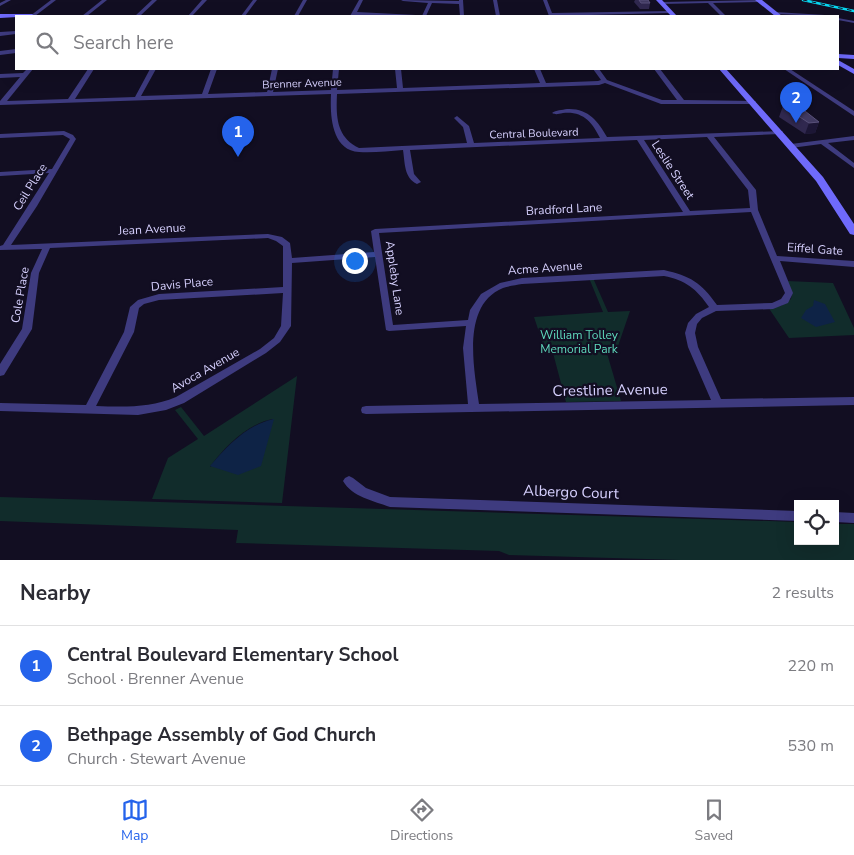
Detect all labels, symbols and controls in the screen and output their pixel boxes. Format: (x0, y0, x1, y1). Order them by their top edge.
search box (15, 15, 839, 70)
icon: search (33, 29, 61, 57)
text: Search here (73, 30, 174, 56)
street label: Brenner Avenue (262, 75, 342, 92)
pin: 2 (780, 82, 812, 123)
pin: 1 (222, 116, 254, 157)
street label: Central Boulevard (489, 124, 579, 143)
street label: Leslie Street (648, 137, 698, 203)
street label: Ceil Place (9, 160, 51, 214)
street label: Bradford Lane (525, 199, 603, 219)
street label: Jean Avenue (117, 219, 186, 239)
street label: Eiffel Gate (786, 239, 844, 259)
street label: Appleby Lane (382, 240, 408, 316)
your location (342, 248, 368, 274)
street label: Acme Avenue (507, 257, 583, 279)
street label: Cole Place (7, 266, 33, 324)
street label: Davis Place (150, 273, 214, 295)
park label: William Tolley Memorial Park (540, 327, 619, 357)
street label: Avoca Avenue (168, 344, 242, 396)
street label: Crestline Avenue (552, 379, 668, 401)
street label: Albergo Court (523, 480, 620, 504)
map controls (794, 500, 839, 545)
button: locate (794, 500, 839, 545)
text: Nearby (20, 579, 90, 607)
text: 2 results (772, 582, 834, 604)
text: Central Boulevard Elementary School (67, 642, 399, 668)
text: 1 (31, 655, 41, 677)
text: 220 m (787, 655, 834, 677)
text: School · Brenner Avenue (67, 668, 244, 690)
text: Bethpage Assembly of God Church (67, 722, 376, 748)
text: 2 (31, 735, 41, 757)
text: 530 m (787, 735, 834, 757)
text: Church · Stewart Avenue (67, 748, 246, 770)
tab: Map (121, 796, 149, 845)
tab: Directions (390, 796, 453, 845)
tab: Saved (695, 796, 733, 845)

